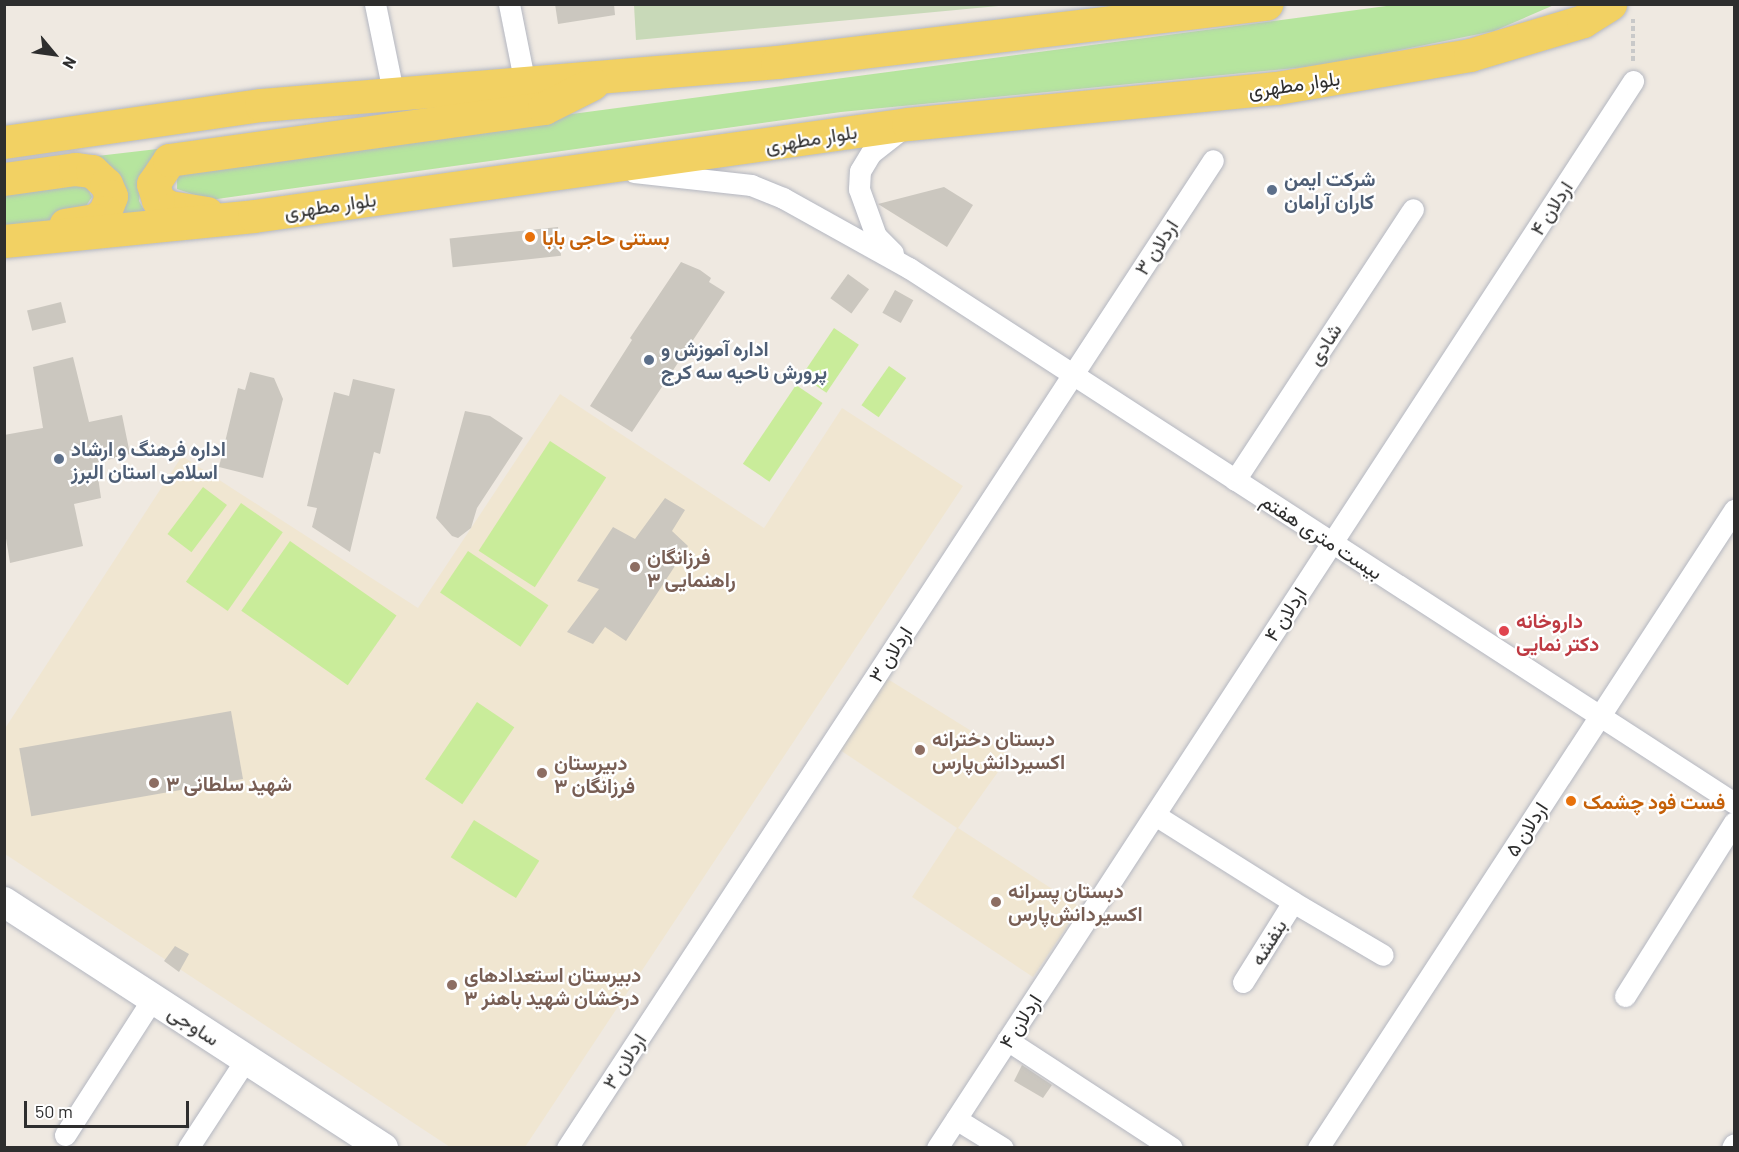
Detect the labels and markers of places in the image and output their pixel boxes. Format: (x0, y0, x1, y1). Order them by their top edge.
place label: شرکت ایمن کاران آرامان (1284, 166, 1376, 213)
marker: شرکت ایمن کاران آرامان (1265, 183, 1279, 197)
place label: بستنی حاجی بابا (542, 225, 670, 249)
marker: بستنی حاجی بابا (523, 230, 537, 244)
place label: اداره آموزش و پرورش ناحیه سه کرج (661, 336, 827, 383)
marker: اداره آموزش و پرورش ناحیه سه کرج (642, 353, 656, 367)
place label: اداره فرهنگ و ارشاد اسلامی استان البرز (71, 436, 226, 483)
marker: اداره فرهنگ و ارشاد اسلامی استان البرز (52, 452, 66, 466)
place label: فرزانگان ۳ راهنمایی (647, 544, 736, 591)
marker: فرزانگان ۳ راهنمایی (628, 560, 642, 574)
place label: داروخانه دکتر نمایی (1516, 608, 1599, 655)
marker: داروخانه دکتر نمایی (1497, 624, 1511, 638)
place label: دبستان دخترانه اکسیردانش‌پارس (932, 726, 1065, 773)
marker: دبستان دخترانه اکسیردانش‌پارس (913, 743, 927, 757)
place label: دبیرستان فرزانگان ۳ (554, 750, 635, 797)
marker: دبیرستان فرزانگان ۳ (535, 766, 549, 780)
place label: شهید سلطانی ۳ (166, 771, 292, 795)
marker: شهید سلطانی ۳ (147, 776, 161, 790)
place label: فست فود چشمک (1583, 789, 1725, 813)
marker: فست فود چشمک (1564, 794, 1578, 808)
place label: دبستان پسرانه اکسیر‌دانش‌پارس (1008, 879, 1143, 926)
marker: دبستان پسرانه اکسیر‌دانش‌پارس (989, 895, 1003, 909)
place label: دبیرستان استعدادهای درخشان شهید باهنر ۳ (464, 962, 641, 1009)
marker: دبیرستان استعدادهای درخشان شهید باهنر ۳ (445, 978, 459, 992)

